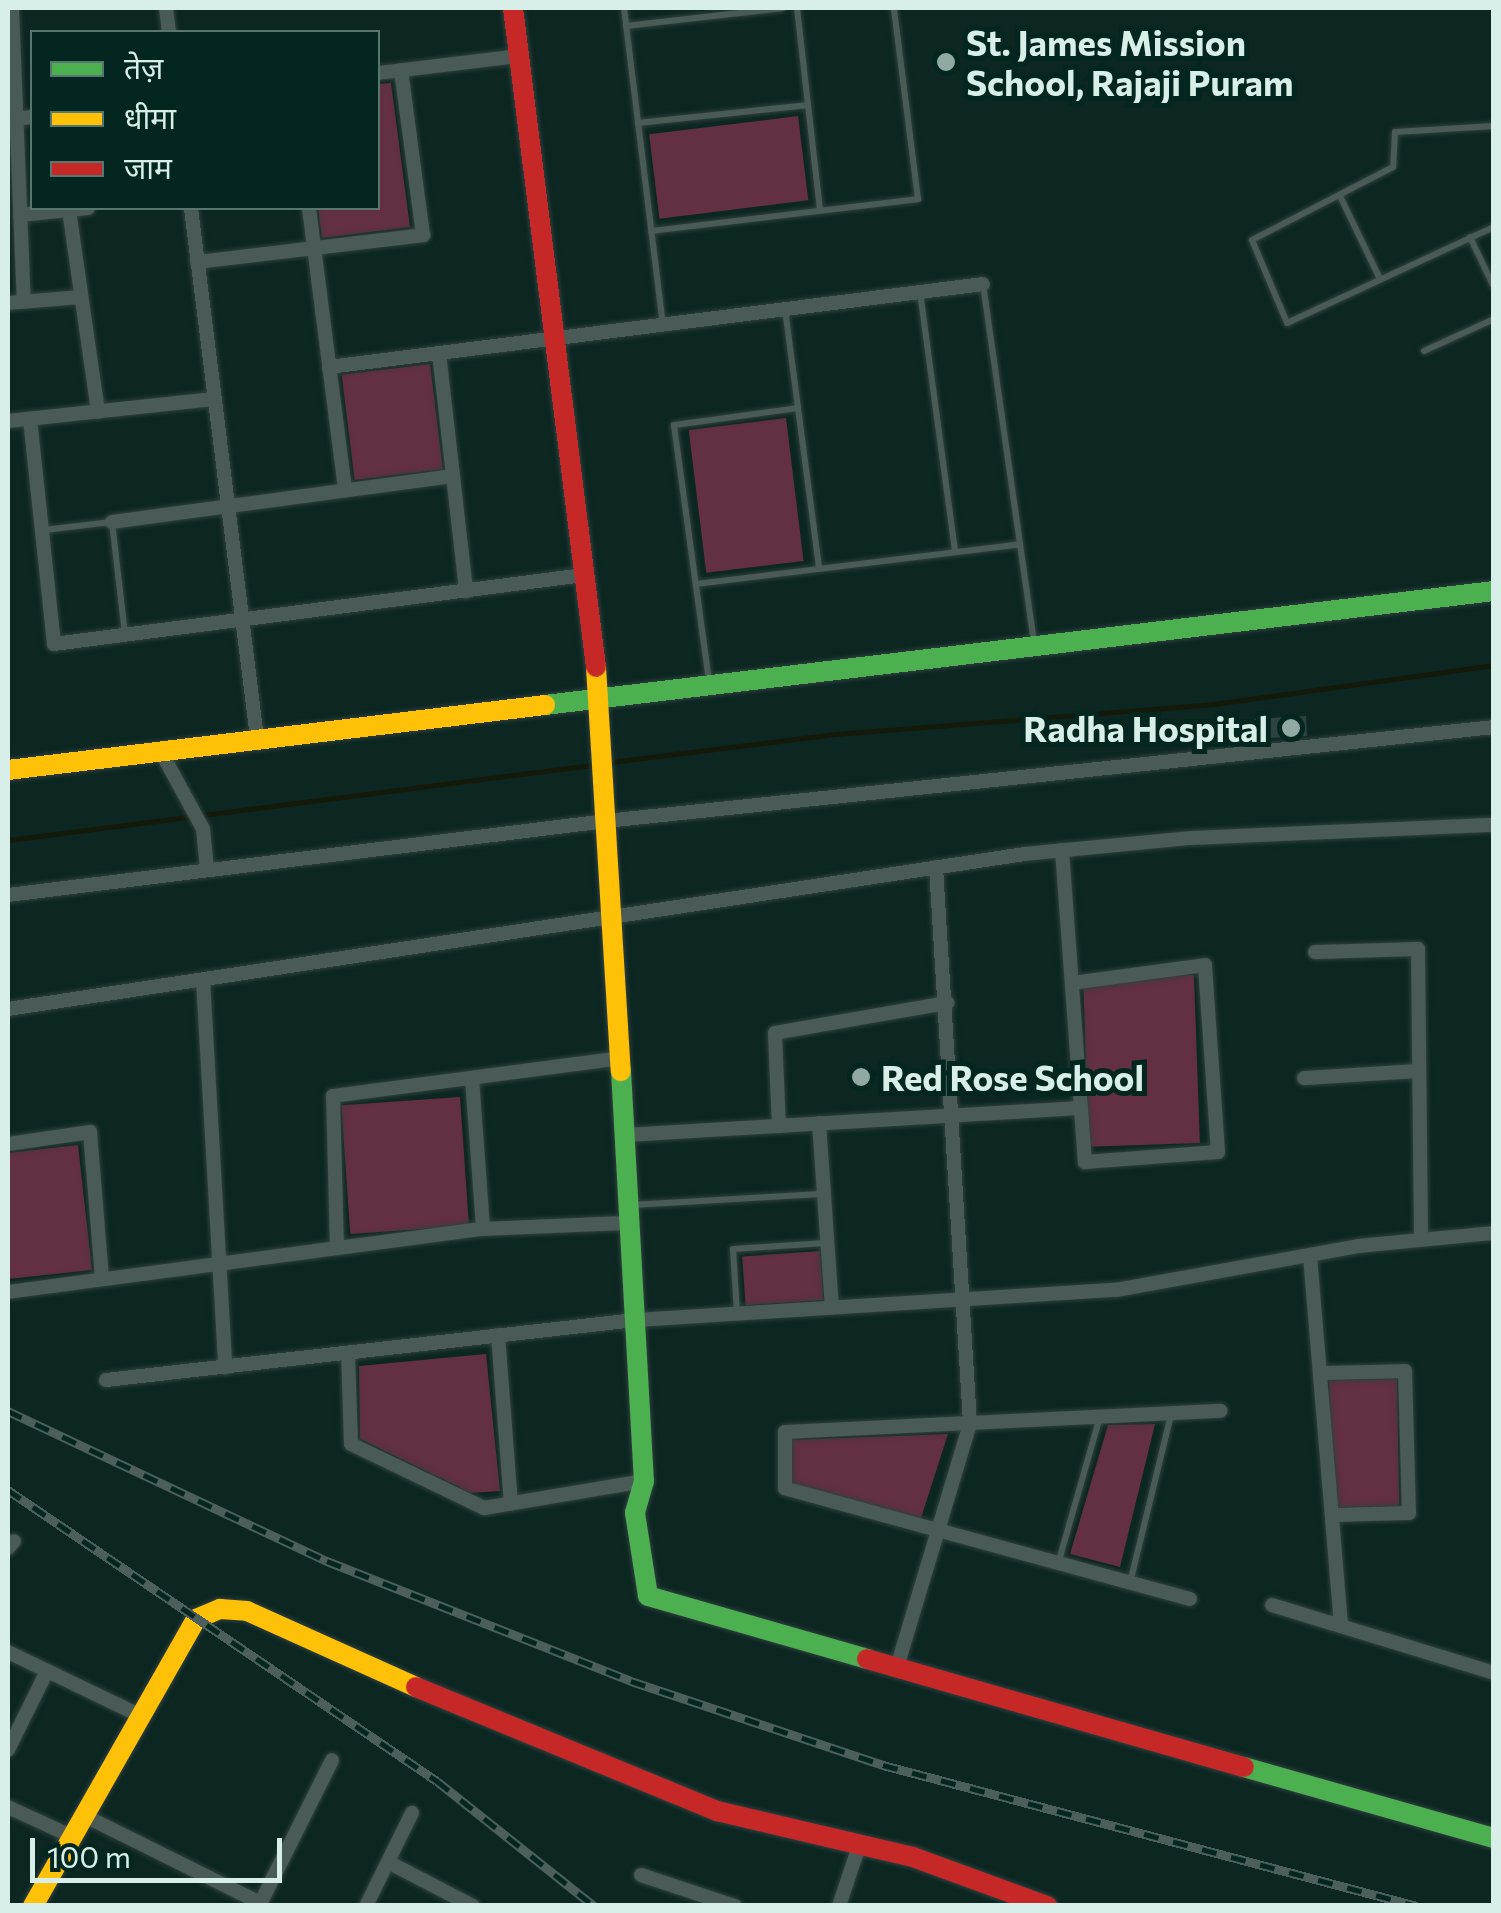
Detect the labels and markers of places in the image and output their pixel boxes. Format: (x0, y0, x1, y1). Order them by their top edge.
place label: St. James Mission School, Rajaji Puram (966, 21, 1294, 103)
marker: St. James Mission School, Rajaji Puram (935, 51, 957, 73)
place label: Radha Hospital (1023, 707, 1268, 749)
marker: Radha Hospital (1278, 715, 1304, 741)
place label: Red Rose School (881, 1056, 1144, 1098)
marker: Red Rose School (850, 1066, 872, 1088)

